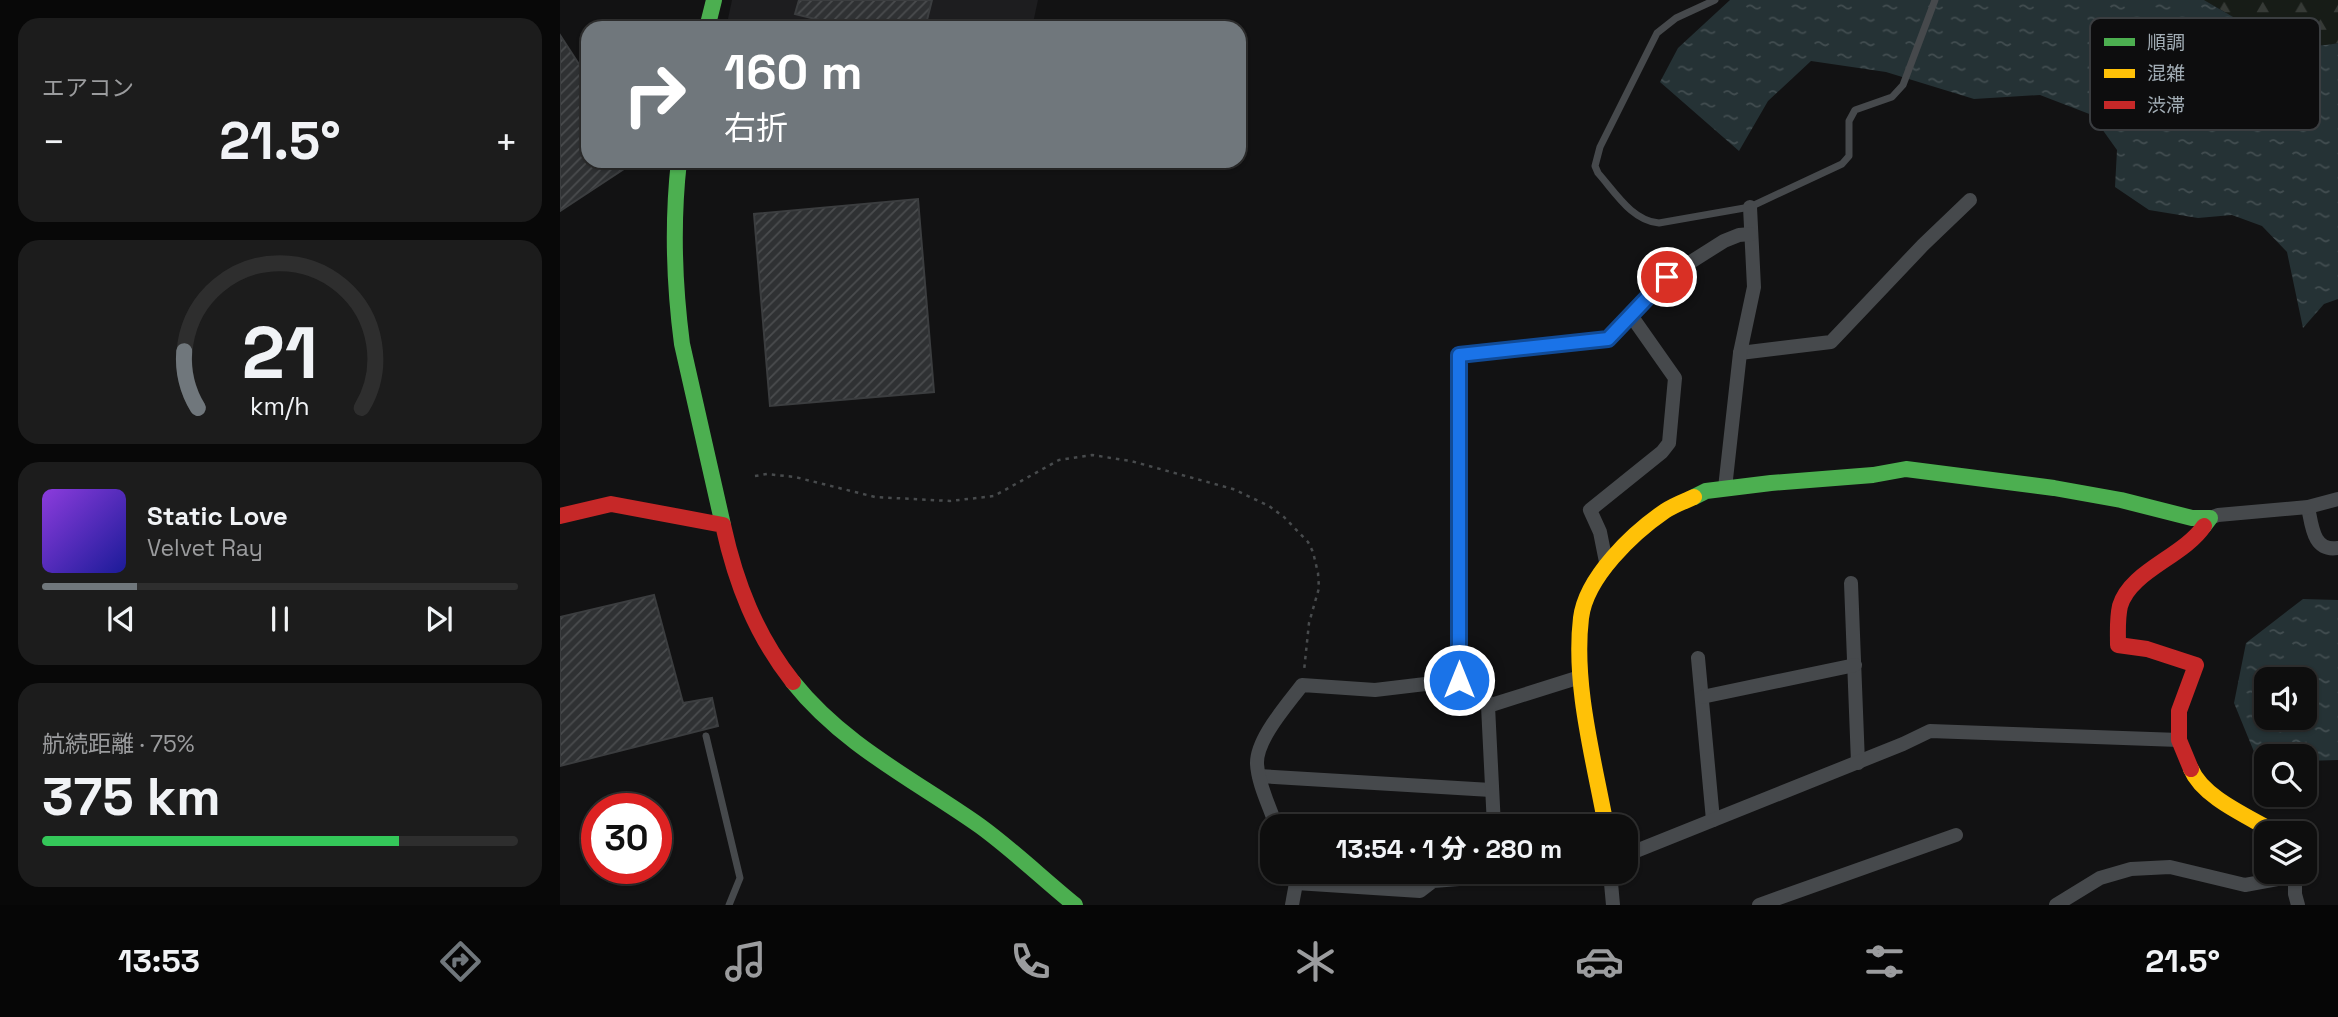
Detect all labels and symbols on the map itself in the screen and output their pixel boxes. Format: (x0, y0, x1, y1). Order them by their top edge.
legend (2090, 18, 2320, 130)
text: 順調 (2147, 30, 2185, 55)
text: 混雑 (2147, 61, 2185, 86)
text: 渋滞 (2147, 93, 2185, 118)
pin (1637, 247, 1697, 307)
position arrow (1422, 643, 1496, 717)
speed limit sign: 30 (581, 793, 672, 884)

